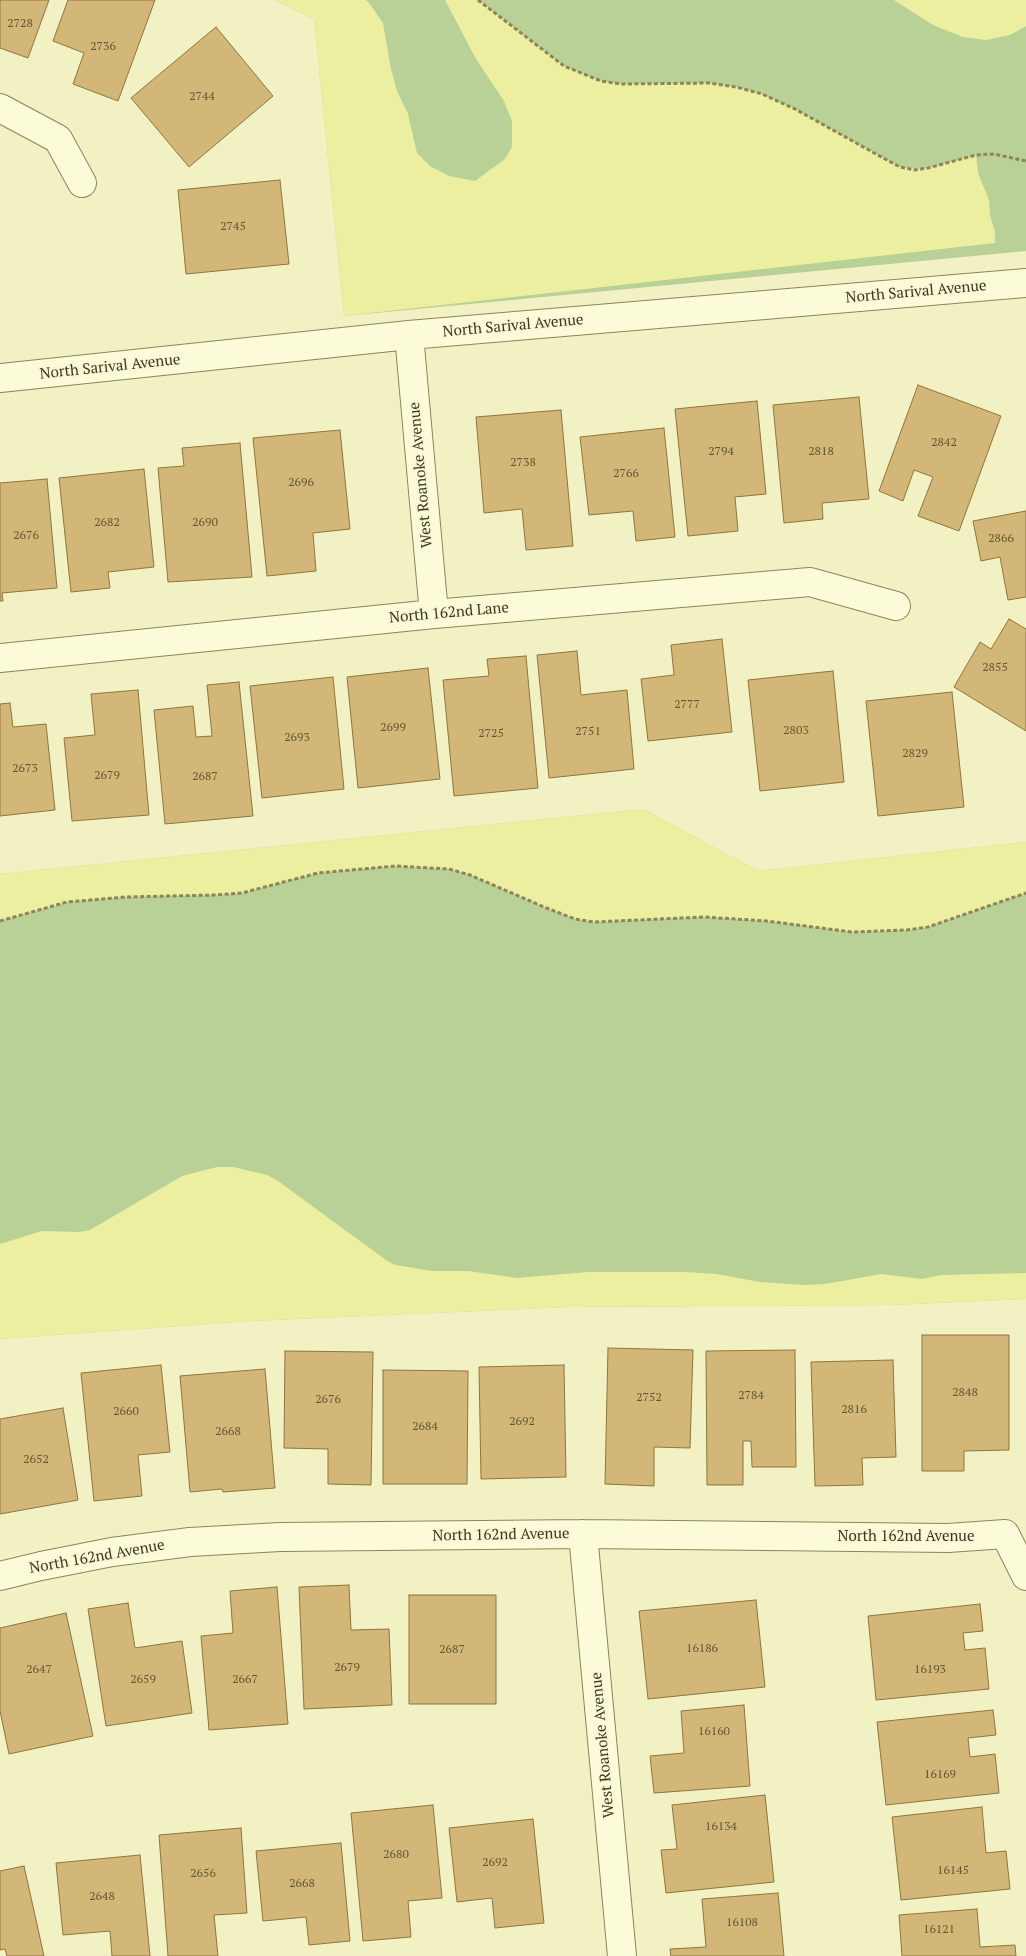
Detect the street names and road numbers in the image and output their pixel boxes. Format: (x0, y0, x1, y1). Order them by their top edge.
street label: North Sarival Avenue (845, 277, 987, 307)
street label: North Sarival Avenue (442, 311, 584, 341)
street label: North Sarival Avenue (39, 351, 181, 383)
street label: West Roanoke Avenue (406, 401, 436, 549)
street label: North 162nd Lane (388, 599, 510, 627)
street label: North 162nd Avenue (432, 1525, 570, 1545)
street label: North 162nd Avenue (837, 1528, 975, 1546)
street label: North 162nd Avenue (28, 1536, 166, 1578)
street label: West Roanoke Avenue (588, 1671, 618, 1819)

